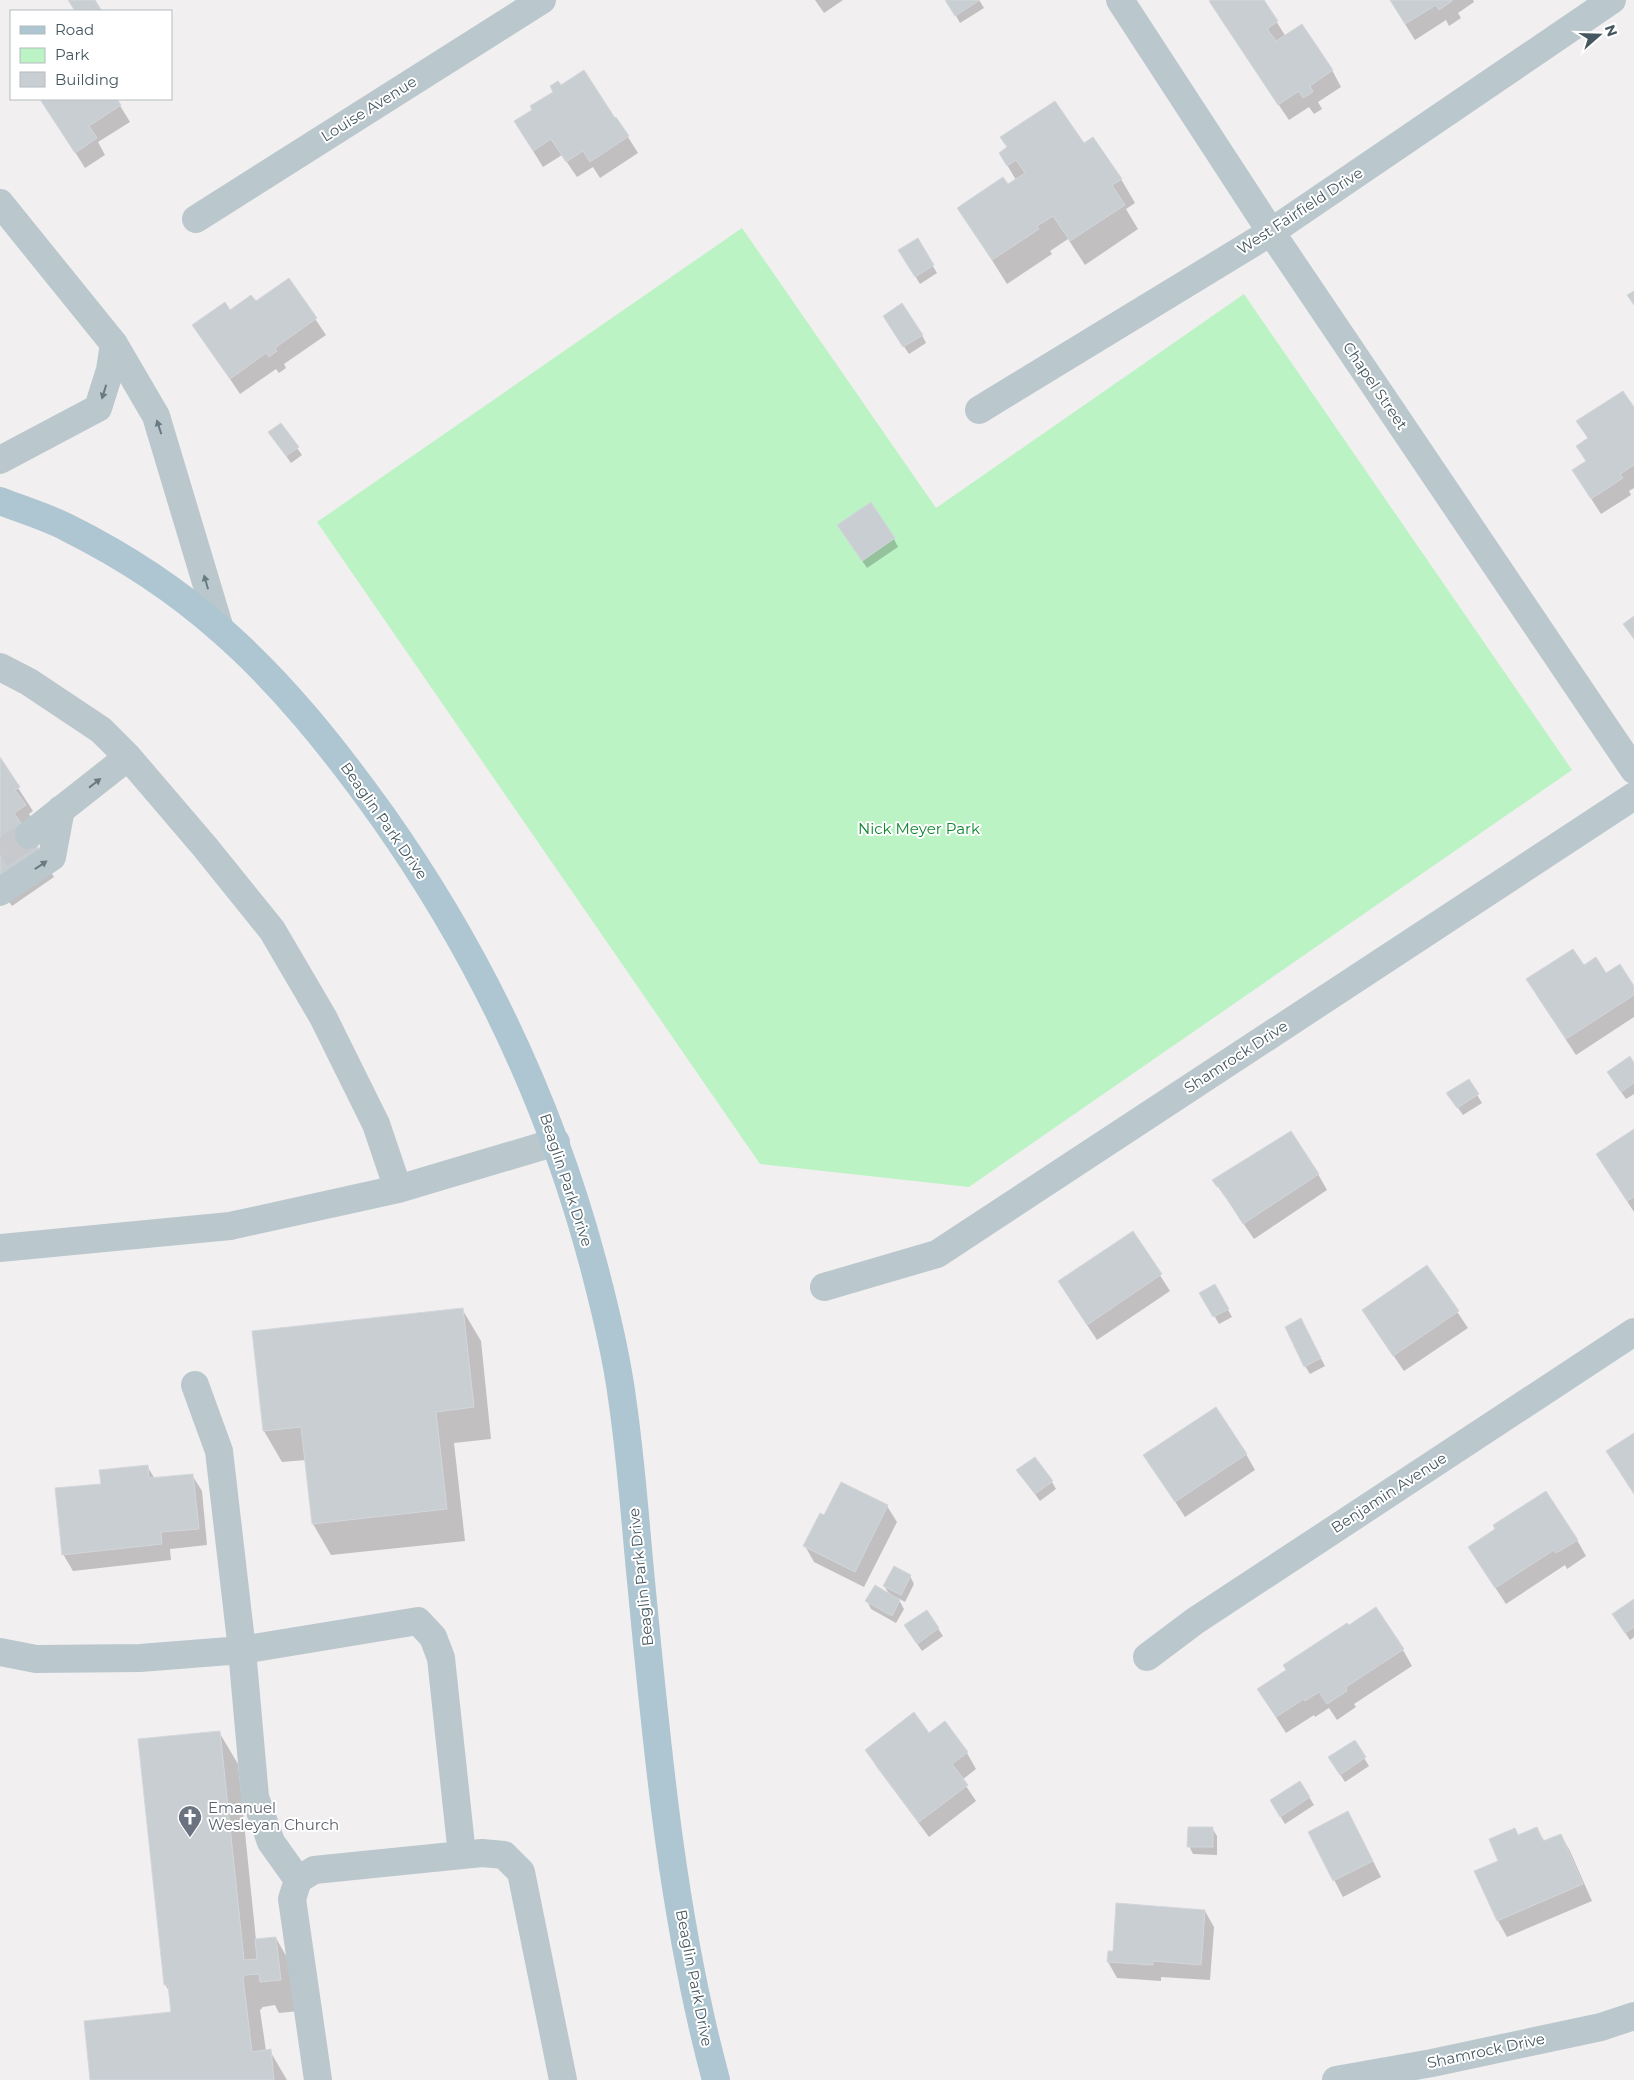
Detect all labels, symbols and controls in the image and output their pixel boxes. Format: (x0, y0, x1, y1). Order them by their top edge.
legend (10, 10, 172, 100)
north arrow (1574, 10, 1624, 60)
text: Road (55, 20, 94, 39)
text: N (1601, 22, 1622, 39)
text: Park (55, 45, 89, 64)
text: Building (55, 70, 119, 89)
street label: Louise Avenue (317, 72, 420, 146)
street label: West Fairfield Drive (1233, 163, 1366, 258)
street label: Chapel Street (1339, 338, 1412, 433)
one-way arrow (99, 384, 107, 399)
one-way arrow (155, 419, 163, 434)
one-way arrow (202, 575, 210, 590)
street label: Beaglin Park Drive (337, 758, 432, 883)
one-way arrow (88, 778, 101, 789)
park label: Nick Meyer Park (858, 819, 980, 838)
one-way arrow (34, 860, 47, 869)
street label: Shamrock Drive (1180, 1016, 1291, 1097)
street label: Beaglin Park Drive (536, 1111, 597, 1249)
street label: Benjamin Avenue (1327, 1448, 1450, 1537)
street label: Beaglin Park Drive (624, 1507, 657, 1647)
place label: Emanuel Wesleyan Church (208, 1798, 339, 1834)
church icon: Emanuel Wesleyan Church (177, 1804, 203, 1838)
street label: Beaglin Park Drive (672, 1908, 717, 2048)
street label: Shamrock Drive (1425, 2029, 1547, 2072)

